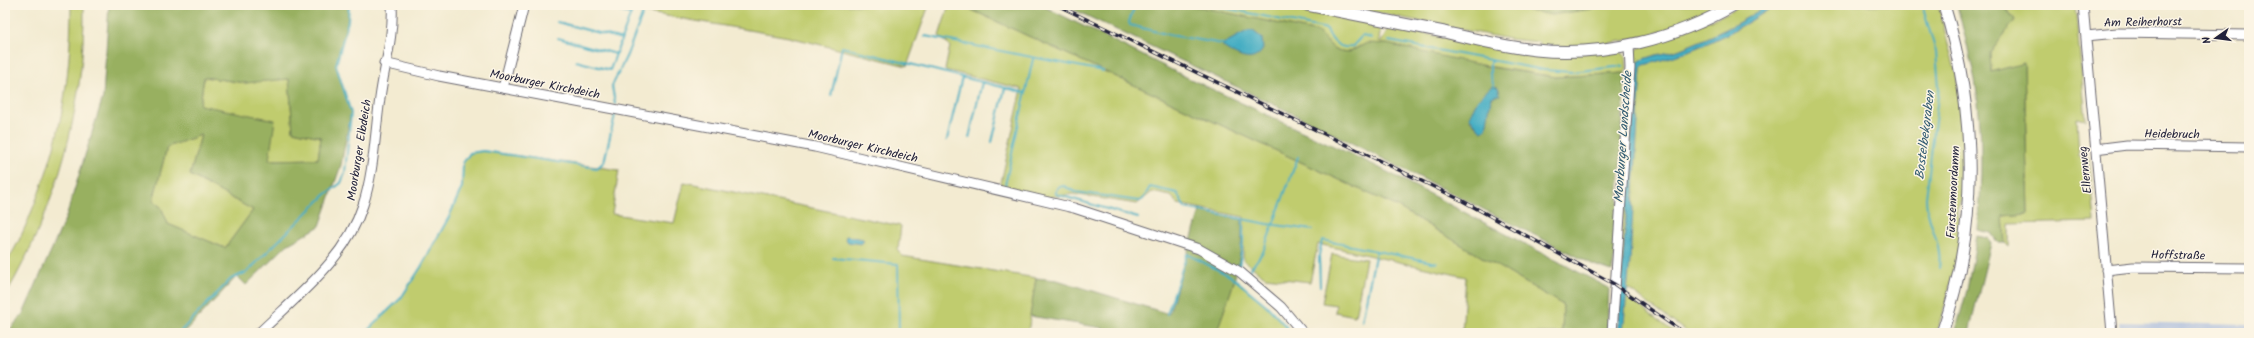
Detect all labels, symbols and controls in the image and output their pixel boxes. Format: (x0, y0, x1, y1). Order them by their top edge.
street label: Am Reiherhorst (2104, 12, 2183, 33)
north arrow (2196, 18, 2236, 58)
text: N (2198, 35, 2217, 46)
street label: Moorburger Kirchdeich (488, 64, 602, 104)
water label: Moorburger Landscheide (1608, 70, 1639, 203)
water label: Bostelbekgraben (1910, 89, 1941, 180)
street label: Moorburger Elbdeich (342, 98, 377, 202)
street label: Moorburger Kirchdeich (806, 125, 920, 168)
street label: Heidebruch (2144, 125, 2200, 144)
street label: Fürstenmoordamm (1942, 145, 1965, 239)
street label: Ellernweg (2074, 145, 2097, 195)
street label: Hoffstraße (2151, 246, 2206, 265)

